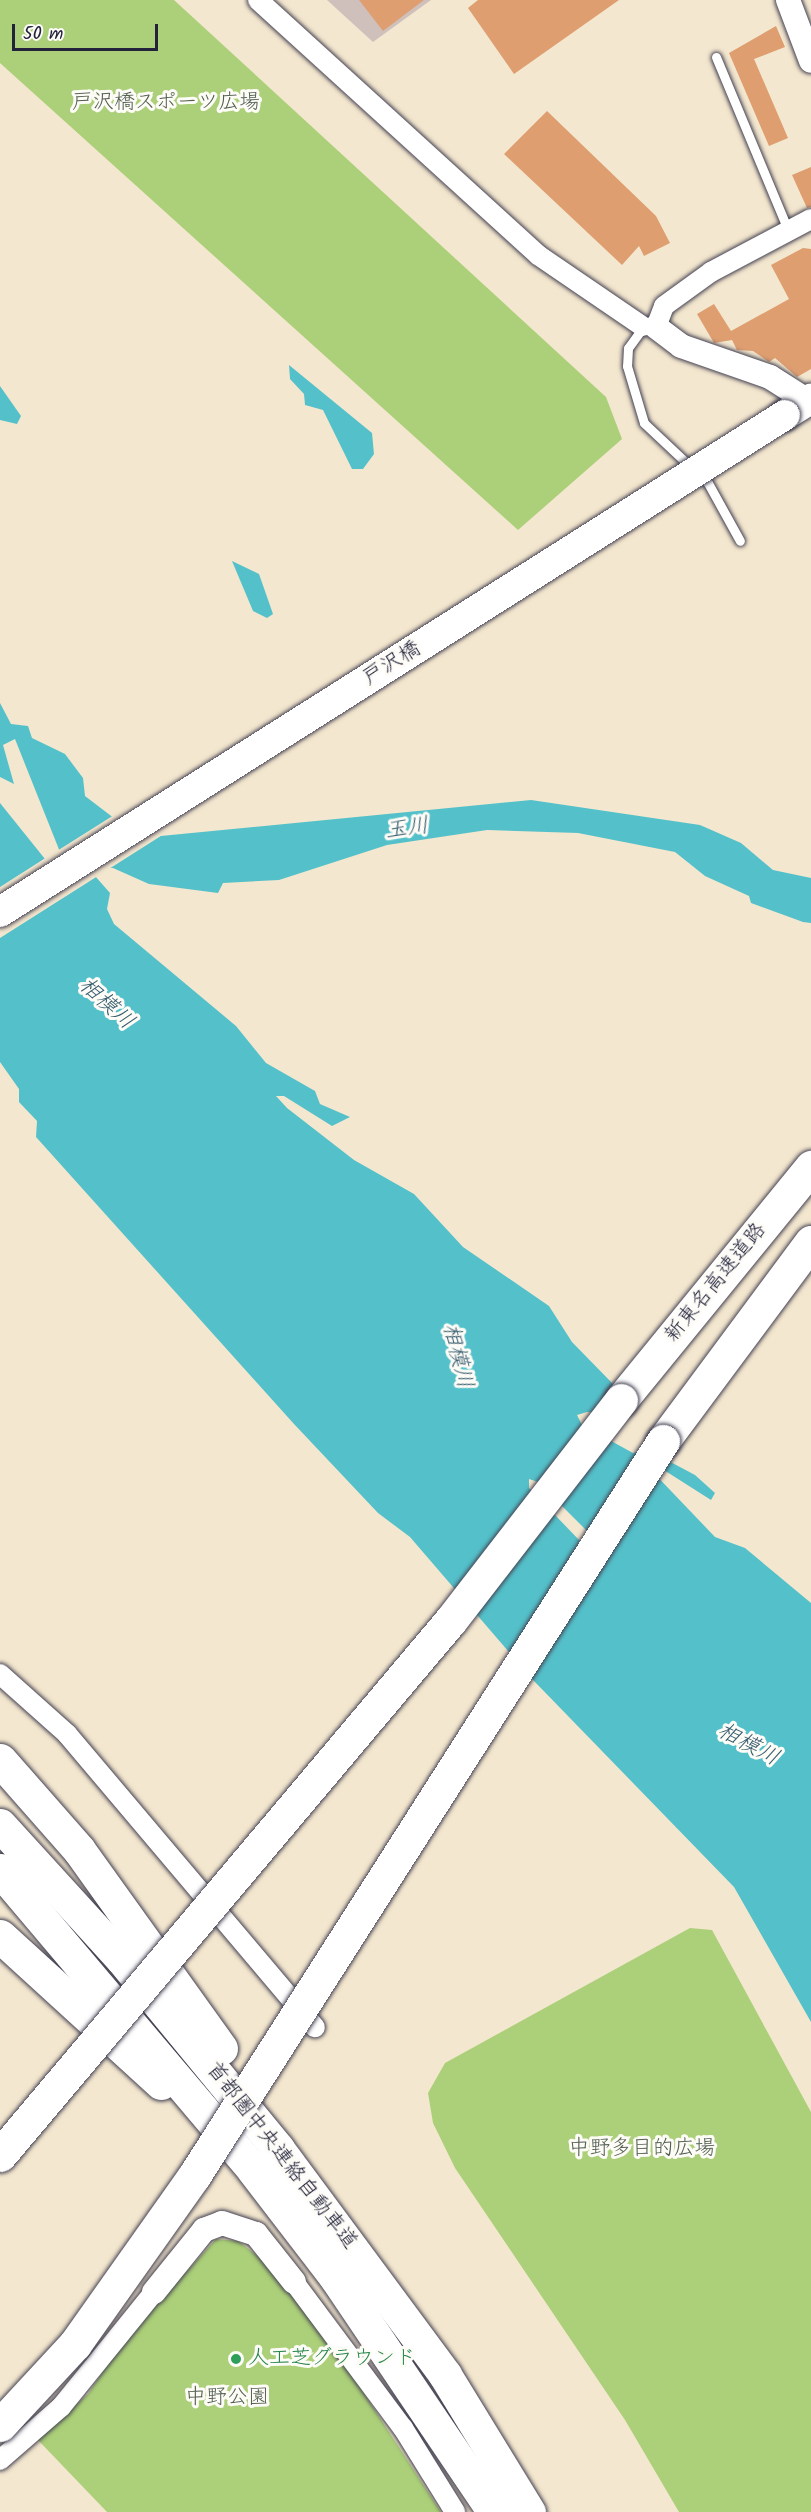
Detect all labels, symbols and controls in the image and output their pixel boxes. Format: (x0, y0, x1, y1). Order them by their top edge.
scale bar (15, 12, 160, 50)
text: 50 m (23, 20, 63, 49)
park label: 戸沢橋スポーツ広場 (72, 90, 260, 116)
street label: 戸沢橋 (359, 637, 425, 691)
water label: 玉川 (383, 813, 431, 845)
water label: 相模川 (73, 972, 139, 1036)
street label: 新東名高速道路 (660, 1218, 772, 1348)
water label: 相模川 (436, 1321, 478, 1391)
water label: 相模川 (713, 1718, 783, 1772)
street label: 首都圏中央連絡自動車道 (200, 2057, 362, 2255)
park label: 中野多目的広場 (569, 2136, 715, 2162)
place label: 人工芝グラウンド (248, 2346, 416, 2372)
marker: 人工芝グラウンド (229, 2352, 243, 2366)
park label: 中野公園 (185, 2385, 269, 2411)

